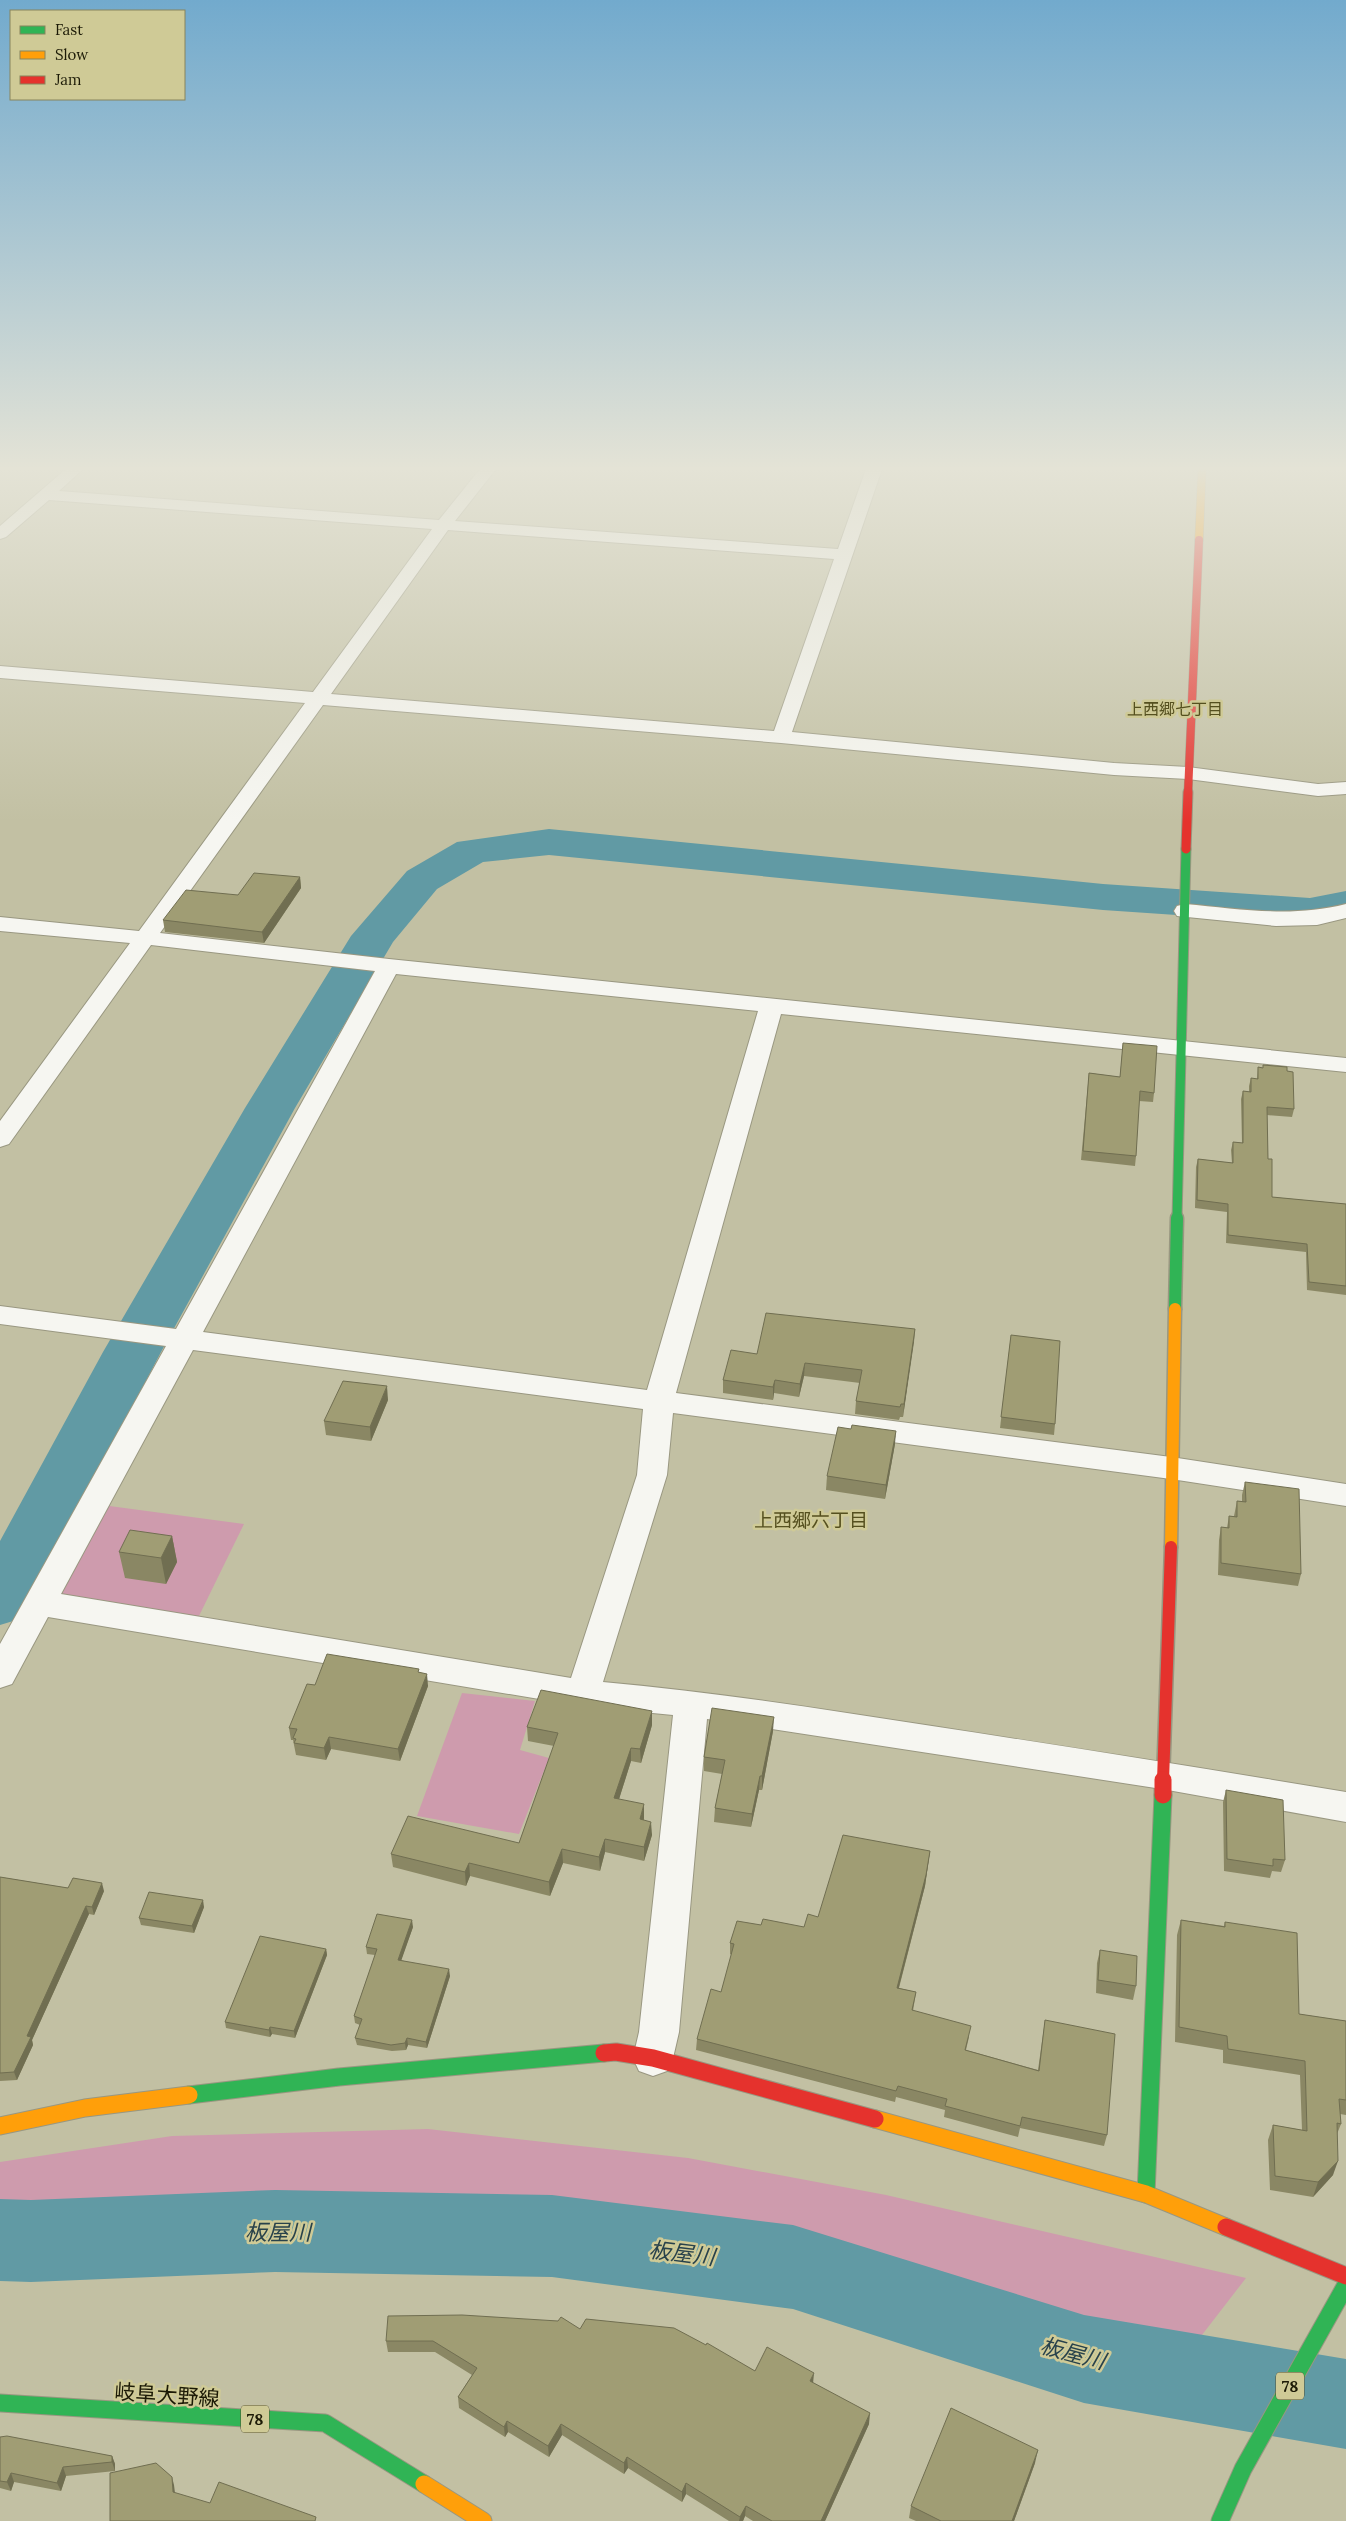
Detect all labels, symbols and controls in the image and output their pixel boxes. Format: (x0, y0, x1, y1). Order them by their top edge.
legend (10, 10, 185, 100)
text: Fast (55, 20, 83, 39)
text: Slow (55, 45, 88, 64)
text: Jam (54, 70, 82, 89)
district label: 上西郷七丁目 (1127, 699, 1223, 719)
district label: 上西郷六丁目 (754, 1508, 868, 1532)
water label: 板屋川 (245, 2218, 313, 2246)
water label: 板屋川 (648, 2235, 718, 2271)
water label: 板屋川 (1037, 2331, 1110, 2376)
road number: 78 (1276, 2372, 1304, 2400)
street label: 岐阜大野線 (114, 2378, 220, 2412)
road number: 78 (241, 2406, 269, 2432)

